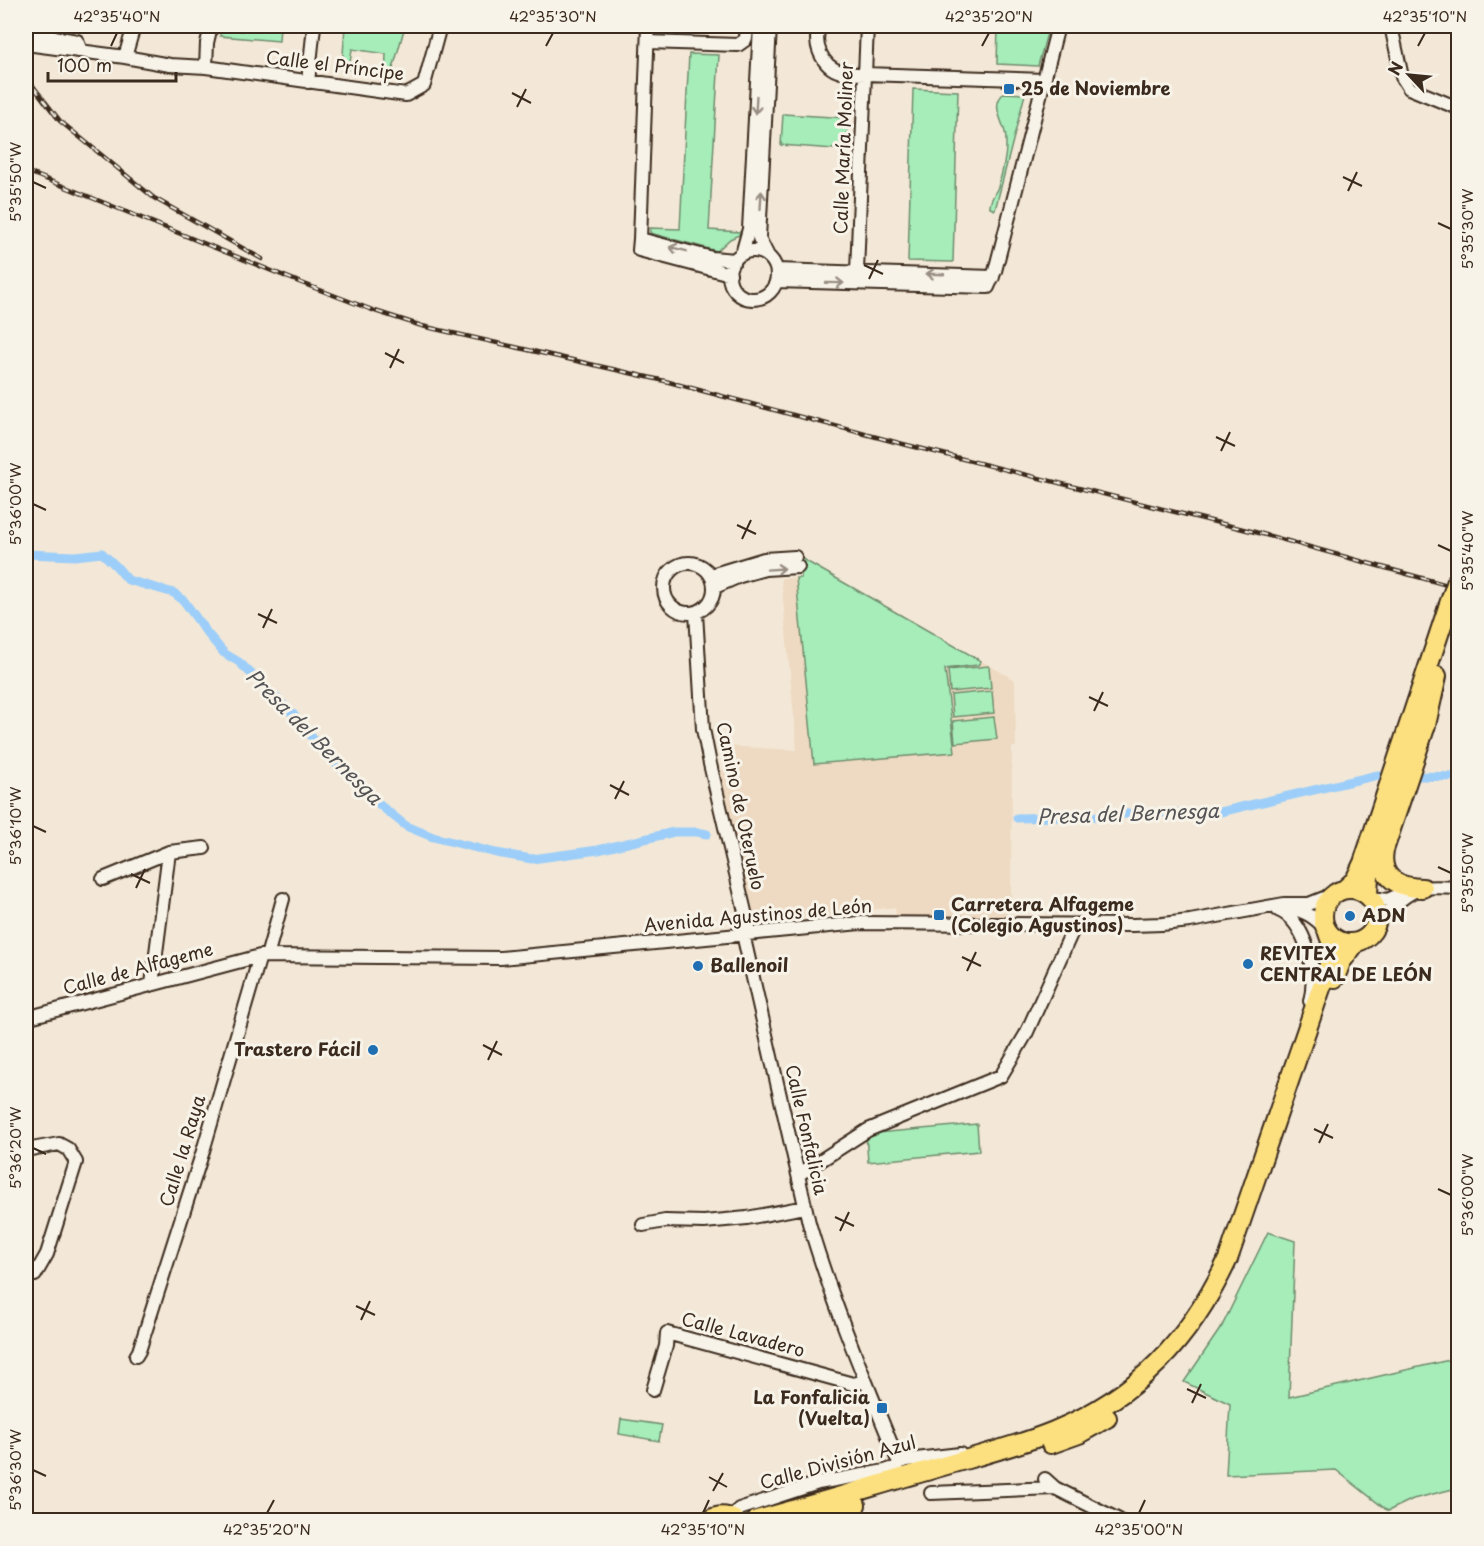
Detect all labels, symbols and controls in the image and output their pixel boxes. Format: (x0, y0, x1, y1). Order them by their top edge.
text: 42°35'40"N (73, 4, 161, 27)
text: 42°35'30"N (509, 4, 597, 27)
text: 42°35'20"N (945, 4, 1033, 27)
text: 42°35'10"N (1383, 4, 1467, 27)
street label: Calle el Príncipe (265, 43, 406, 86)
scale bar (48, 45, 176, 83)
north arrow (1379, 45, 1439, 105)
text: 100 m (57, 51, 112, 78)
text: N (1381, 57, 1408, 79)
street label: Calle María Moliner (826, 61, 859, 235)
place label: 25 de Noviembre (1021, 74, 1171, 101)
marker: 25 de Noviembre (1002, 82, 1016, 96)
one-way arrow (750, 94, 761, 114)
text: 5°35'50"W (3, 141, 26, 222)
text: 5°35'30"W (1455, 188, 1478, 269)
one-way arrow (756, 190, 767, 210)
one-way arrow (668, 242, 687, 254)
one-way arrow (925, 269, 945, 280)
one-way arrow (824, 277, 844, 288)
text: 5°36'00"W (3, 462, 26, 545)
text: 5°35'40"W (1455, 510, 1478, 591)
one-way arrow (765, 563, 785, 574)
water label: Presa del Bernesga (240, 661, 390, 812)
street label: Camino de Oteruelo (710, 719, 772, 892)
text: 5°36'10"W (3, 786, 26, 865)
water label: Presa del Bernesga (1036, 795, 1220, 831)
text: 5°35'50"W (1455, 832, 1478, 913)
place label: Carretera Alfageme (Colegio Agustinos) (951, 890, 1134, 938)
street label: Avenida Agustinos de León (643, 891, 873, 938)
place label: ADN (1362, 901, 1406, 928)
marker: Carretera Alfageme (Colegio Agustinos) (932, 908, 946, 922)
marker: ADN (1343, 909, 1357, 923)
street label: Calle de Alfageme (59, 935, 216, 1001)
place label: REVITEX CENTRAL DE LEÓN (1260, 939, 1432, 987)
place label: Ballenoil (710, 951, 788, 978)
marker: REVITEX CENTRAL DE LEÓN (1241, 957, 1255, 971)
marker: Ballenoil (691, 959, 705, 973)
place label: Trastero Fácil (234, 1035, 361, 1062)
marker: Trastero Fácil (366, 1043, 380, 1057)
street label: Calle Fonfalicia (779, 1062, 836, 1197)
street label: Calle la Raya (152, 1091, 212, 1210)
text: 5°36'20"W (3, 1106, 26, 1189)
text: 5°36'00"W (1455, 1153, 1478, 1236)
street label: Calle Lavadero (679, 1304, 808, 1363)
place label: La Fonfalicia (Vuelta) (753, 1383, 871, 1431)
marker: La Fonfalicia (Vuelta) (875, 1401, 889, 1415)
text: 5°36'30"W (3, 1428, 26, 1511)
street label: Calle División Azul (757, 1428, 919, 1495)
text: 42°35'20"N (223, 1517, 311, 1540)
text: 42°35'10"N (661, 1517, 745, 1540)
text: 42°35'00"N (1095, 1517, 1183, 1540)

